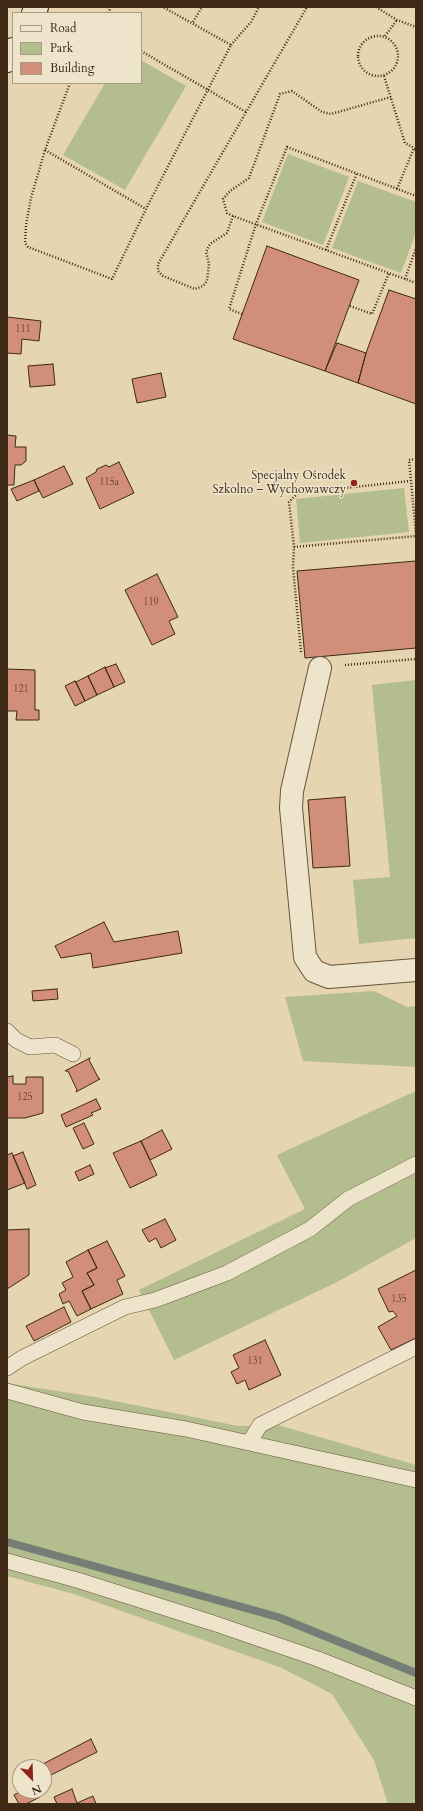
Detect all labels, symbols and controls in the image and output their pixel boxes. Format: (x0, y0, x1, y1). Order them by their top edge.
legend (12, 12, 142, 84)
text: Road (50, 20, 76, 36)
text: Park (50, 40, 73, 56)
text: Building (50, 60, 94, 76)
house number: 111 (15, 324, 31, 336)
place label: Specjalny Ośrodek Szkolno – Wychowawczy (213, 469, 346, 497)
house number: 115a (99, 477, 119, 489)
marker: Specjalny Ośrodek Szkolno – Wychowawczy (349, 478, 359, 488)
house number: 119 (143, 597, 159, 609)
house number: 121 (13, 684, 29, 696)
house number: 125 (17, 1092, 33, 1104)
house number: 135 (391, 1294, 407, 1306)
house number: 131 (247, 1356, 263, 1368)
north arrow (12, 1759, 52, 1799)
text: N (29, 1781, 44, 1798)

